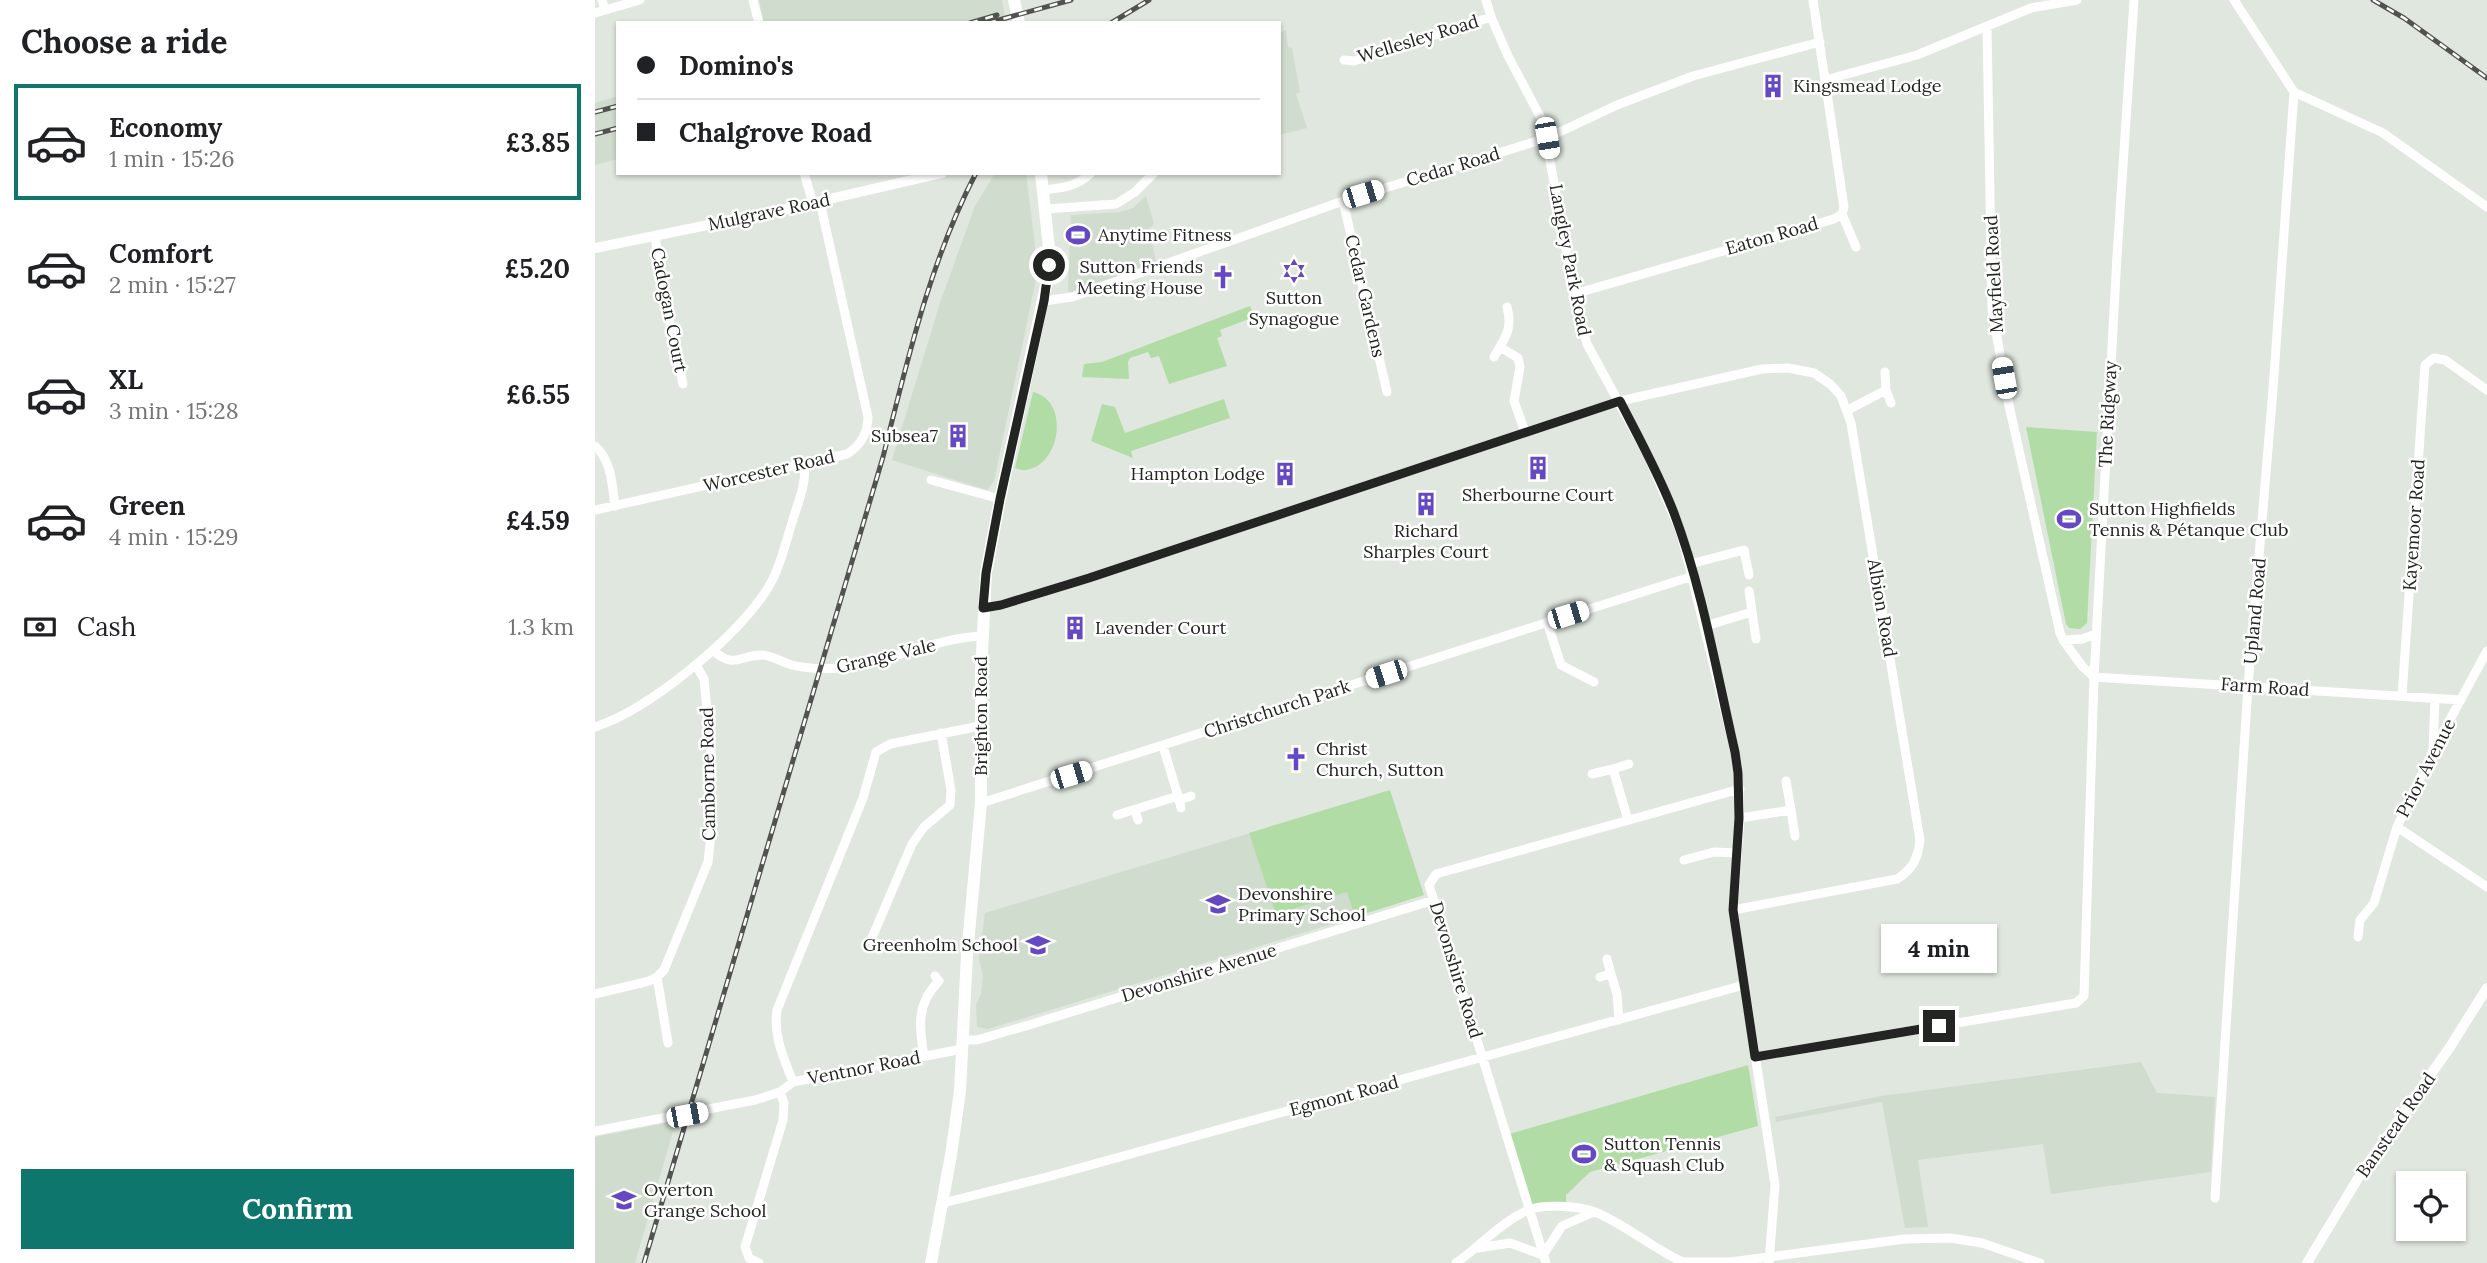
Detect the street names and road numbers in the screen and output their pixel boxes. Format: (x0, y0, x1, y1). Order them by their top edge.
street label: Wellesley Road (1355, 9, 1481, 68)
street label: Cedar Road (1403, 141, 1503, 192)
street label: Langley Park Road (1544, 182, 1597, 338)
street label: Mulgrave Road (706, 187, 832, 236)
street label: Eaton Road (1723, 211, 1821, 260)
street label: Mayfield Road (1979, 214, 2008, 334)
street label: Cedar Gardens (1340, 232, 1391, 360)
street label: Cadogan Court (646, 245, 693, 374)
street label: The Ridgway (2093, 360, 2122, 468)
street label: Worcester Road (701, 444, 837, 497)
street label: Kayemoor Road (2397, 458, 2430, 592)
street label: Albion Road (1862, 556, 1903, 659)
street label: Upland Road (2238, 557, 2271, 665)
street label: Grange Vale (834, 633, 938, 678)
street label: Brighton Road (969, 656, 992, 776)
street label: Farm Road (2220, 672, 2310, 701)
street label: Christchurch Park (1201, 674, 1353, 743)
street label: Camborne Road (695, 707, 720, 841)
street label: Prior Avenue (2391, 714, 2460, 821)
street label: Devonshire Road (1425, 899, 1488, 1041)
street label: Devonshire Avenue (1119, 938, 1279, 1007)
street label: Ventnor Road (805, 1045, 922, 1090)
street label: Banstead Road (2351, 1068, 2440, 1182)
street label: Egmont Road (1287, 1070, 1401, 1121)

